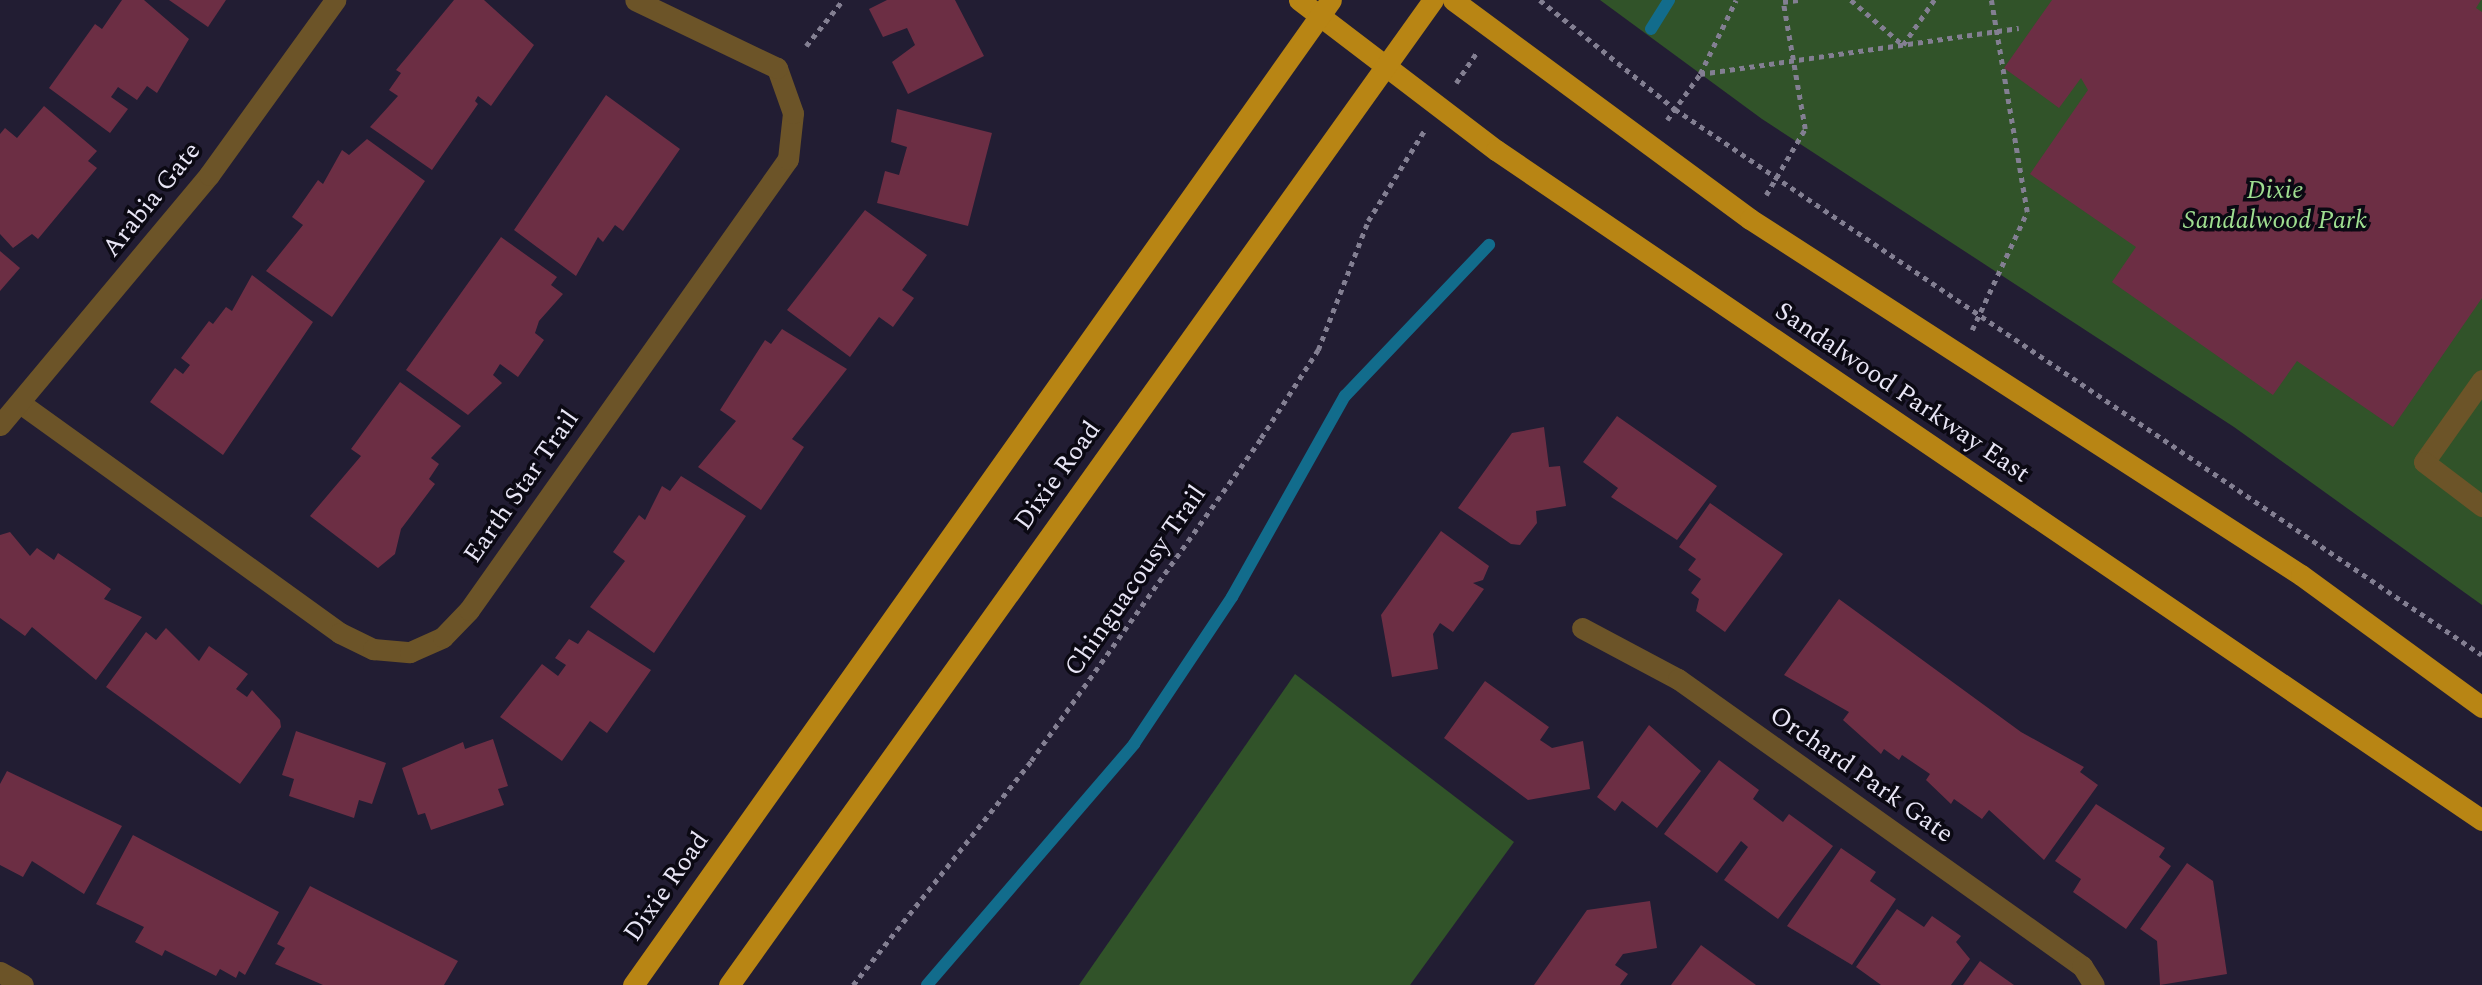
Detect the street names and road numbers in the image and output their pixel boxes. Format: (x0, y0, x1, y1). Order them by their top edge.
street label: Arabia Gate (96, 136, 208, 264)
street label: Sandalwood Parkway East (1769, 296, 2035, 490)
street label: Earth Star Trail (458, 405, 586, 569)
street label: Dixie Road (1008, 415, 1108, 537)
street label: Chinguacousy Trail (1059, 480, 1213, 682)
street label: Orchard Park Gate (1763, 700, 1959, 850)
street label: Dixie Road (618, 826, 716, 948)

